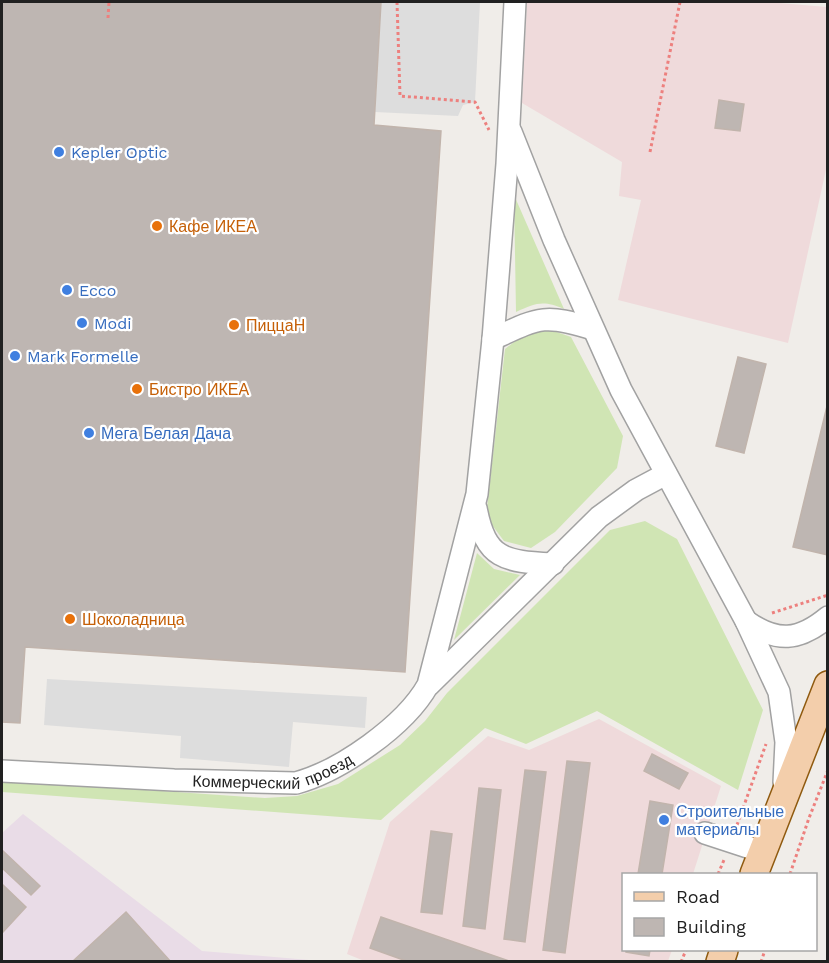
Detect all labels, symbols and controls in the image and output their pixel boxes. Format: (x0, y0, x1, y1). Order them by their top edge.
place label: Kepler Optic (71, 143, 168, 162)
marker: Kepler Optic (52, 145, 66, 159)
place label: Кафе ИКЕА (169, 217, 257, 236)
marker: Кафе ИКЕА (150, 219, 164, 233)
place label: Ecco (79, 281, 116, 300)
marker: Ecco (60, 283, 74, 297)
place label: Modi (94, 314, 131, 333)
marker: Modi (75, 316, 89, 330)
place label: ПиццаН (246, 316, 305, 335)
marker: ПиццаН (227, 318, 241, 332)
place label: Mark Formelle (27, 347, 139, 366)
marker: Mark Formelle (8, 349, 22, 363)
place label: Бистро ИКЕА (149, 380, 250, 399)
marker: Бистро ИКЕА (130, 382, 144, 396)
place label: Мега Белая Дача (101, 424, 231, 443)
marker: Мега Белая Дача (82, 426, 96, 440)
place label: Шоколадница (82, 610, 185, 629)
marker: Шоколадница (63, 612, 77, 626)
street label: Коммерческий проезд (192, 749, 357, 793)
place label: Строительные материалы (676, 802, 784, 839)
marker: Строительные материалы (657, 813, 671, 827)
legend (622, 873, 817, 951)
text: Road (676, 886, 720, 907)
text: Building (676, 916, 746, 937)

